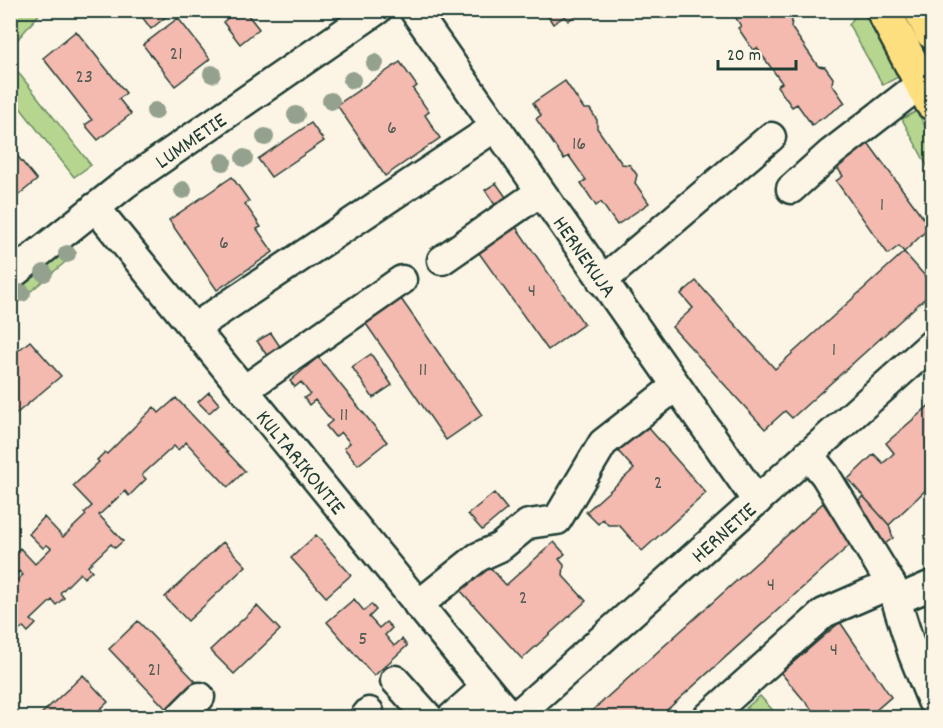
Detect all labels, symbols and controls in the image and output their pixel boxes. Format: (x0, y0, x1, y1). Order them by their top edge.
scale bar (718, 33, 796, 71)
house number: 21 (169, 41, 183, 69)
text: 20 m (727, 44, 761, 69)
house number: 23 (75, 64, 93, 92)
street label: LUMMETIE (150, 106, 234, 178)
house number: 6 (387, 115, 397, 143)
house number: 16 (572, 131, 586, 159)
house number: 1 (880, 192, 884, 220)
street label: HERNEKUJA (543, 211, 622, 305)
house number: 6 (219, 230, 229, 258)
house number: 4 (528, 278, 536, 306)
house number: 1 (832, 337, 836, 365)
house number: 11 (419, 357, 427, 385)
house number: 11 (340, 402, 348, 430)
street label: KULTARIKONTIE (247, 404, 352, 523)
house number: 2 (654, 470, 662, 498)
street label: HERNETIE (685, 496, 765, 572)
house number: 4 (767, 572, 775, 600)
house number: 2 (519, 585, 527, 613)
house number: 5 (358, 626, 368, 654)
house number: 4 (830, 637, 838, 665)
house number: 21 (147, 657, 161, 685)

